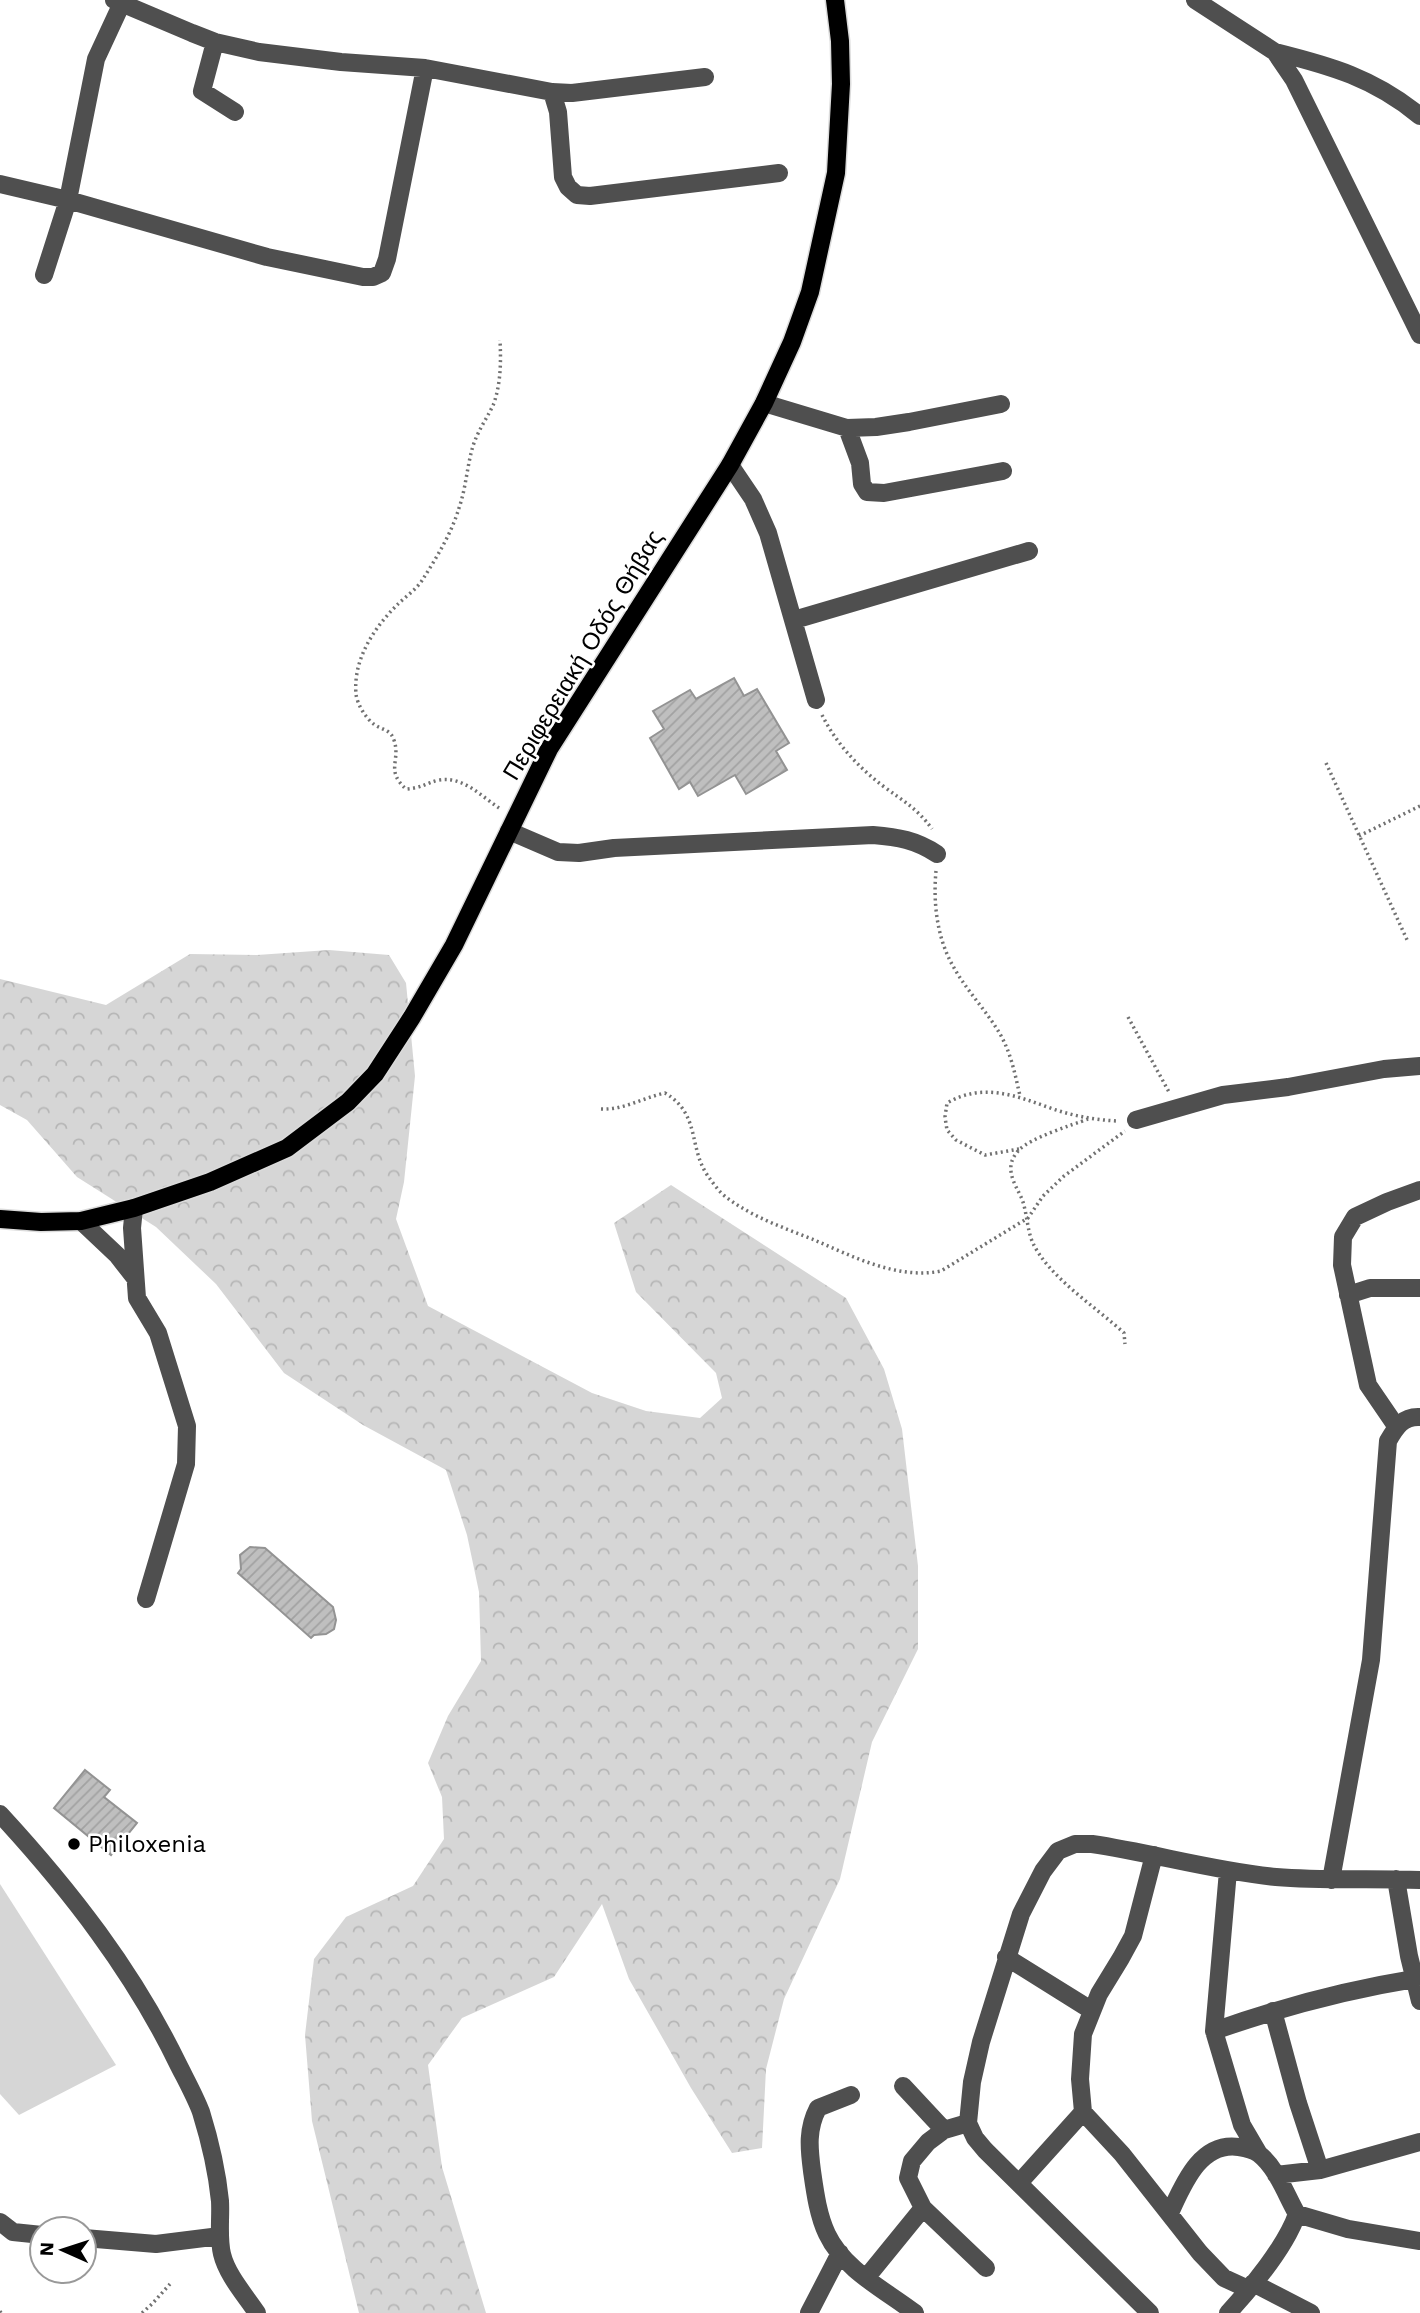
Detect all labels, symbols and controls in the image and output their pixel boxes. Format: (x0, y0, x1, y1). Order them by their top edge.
street label: Περιφερειακή Οδός Θήβας (497, 525, 669, 785)
place label: Philoxenia (88, 1830, 206, 1858)
marker: Philoxenia (66, 1836, 82, 1852)
north arrow (28, 2215, 98, 2285)
text: N (35, 2241, 58, 2257)

